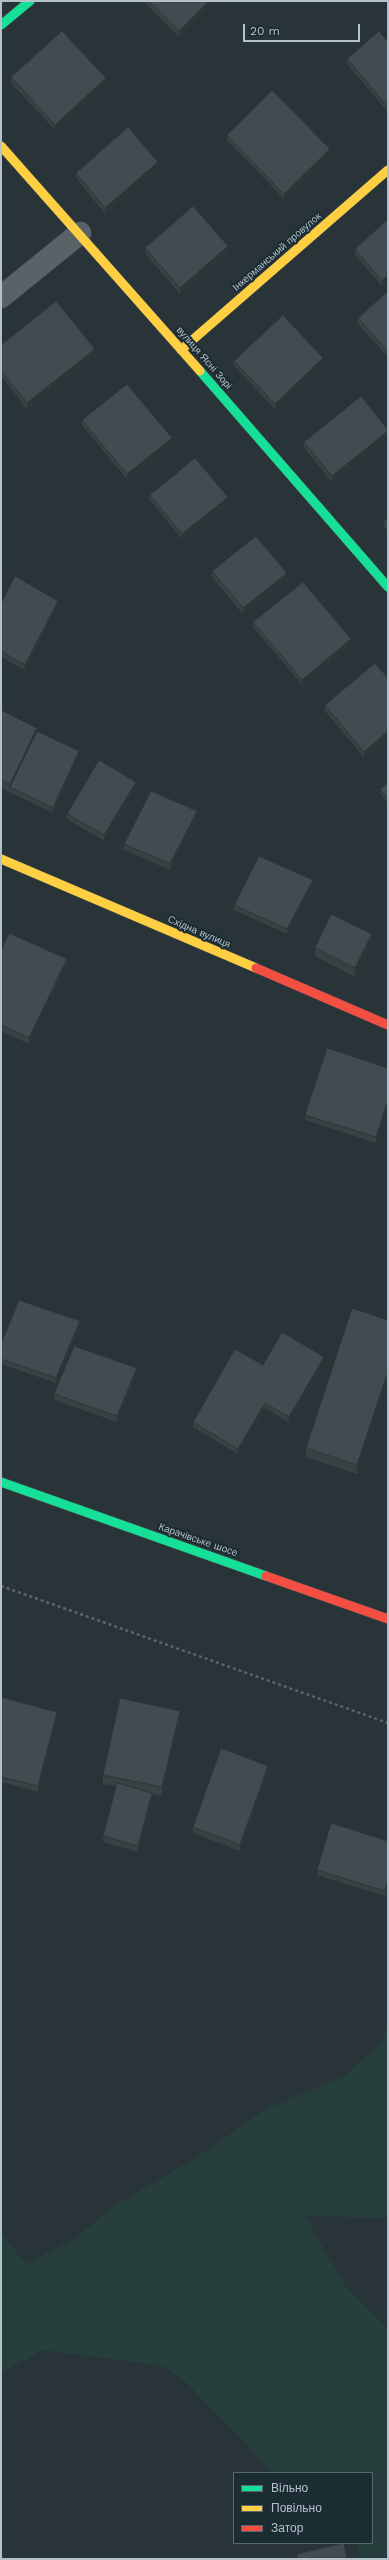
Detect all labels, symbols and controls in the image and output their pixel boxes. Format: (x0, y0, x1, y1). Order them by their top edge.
scale bar (245, 16, 362, 42)
text: 20 m (250, 24, 280, 38)
street label: Інкерманський провулок (230, 210, 324, 294)
street label: вулиця Ясні Зорі (174, 324, 234, 392)
street label: Східна вулиця (166, 913, 232, 951)
street label: Карачівське шосе (157, 1521, 239, 1559)
legend (233, 2472, 373, 2544)
text: Вільно (271, 2481, 308, 2495)
text: Повільно (271, 2501, 322, 2515)
text: Затор (271, 2521, 303, 2535)

